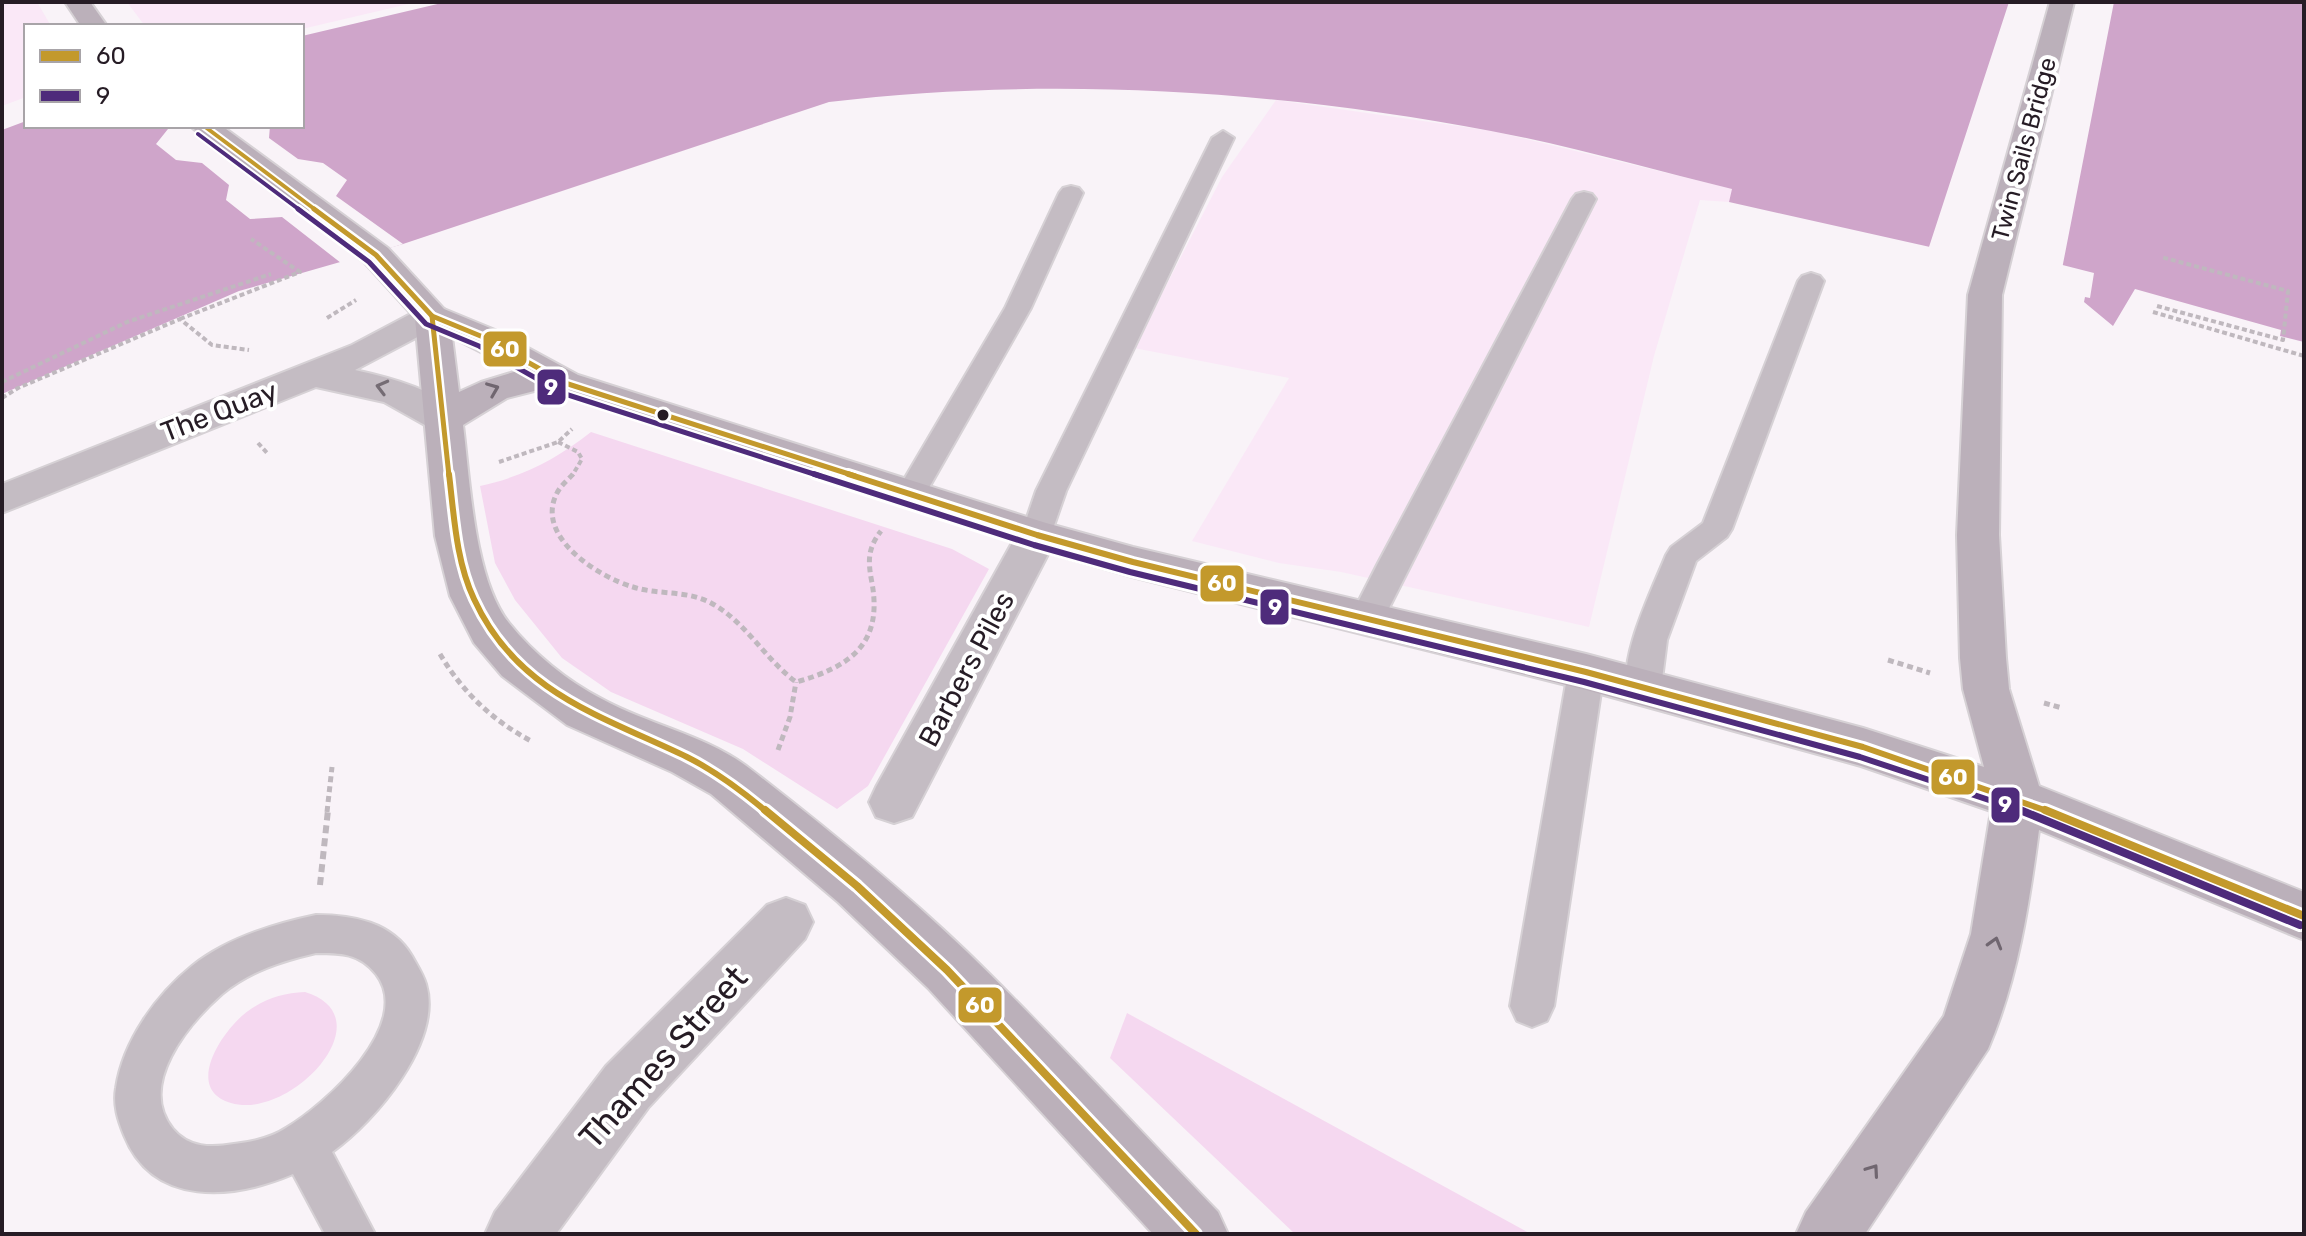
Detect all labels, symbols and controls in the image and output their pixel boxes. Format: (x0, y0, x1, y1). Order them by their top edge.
legend (24, 24, 304, 128)
text: 60 (96, 42, 126, 70)
street label: Twin Sails Bridge (1986, 54, 2062, 244)
text: 9 (96, 82, 110, 110)
line badge: 60 (482, 330, 528, 368)
text: 60 (490, 336, 520, 363)
line badge: 9 (536, 368, 567, 406)
street label: The Quay (156, 374, 282, 449)
text: 9 (544, 374, 558, 401)
one-way arrow (376, 380, 390, 397)
one-way arrow (485, 383, 499, 399)
unlabelled marker (655, 407, 671, 423)
line badge: 60 (1199, 564, 1245, 603)
text: 60 (1207, 570, 1237, 597)
street label: Barbers Piles (912, 586, 1021, 752)
line badge: 9 (1259, 588, 1290, 626)
text: 9 (1268, 594, 1282, 621)
line badge: 60 (1930, 758, 1976, 796)
text: 60 (1938, 764, 1968, 791)
line badge: 9 (1990, 786, 2021, 824)
text: 9 (1998, 791, 2012, 818)
one-way arrow (1986, 937, 2002, 951)
street label: Thames Street (571, 958, 756, 1157)
line badge: 60 (957, 986, 1003, 1024)
text: 60 (965, 992, 995, 1019)
one-way arrow (1863, 1164, 1878, 1178)

